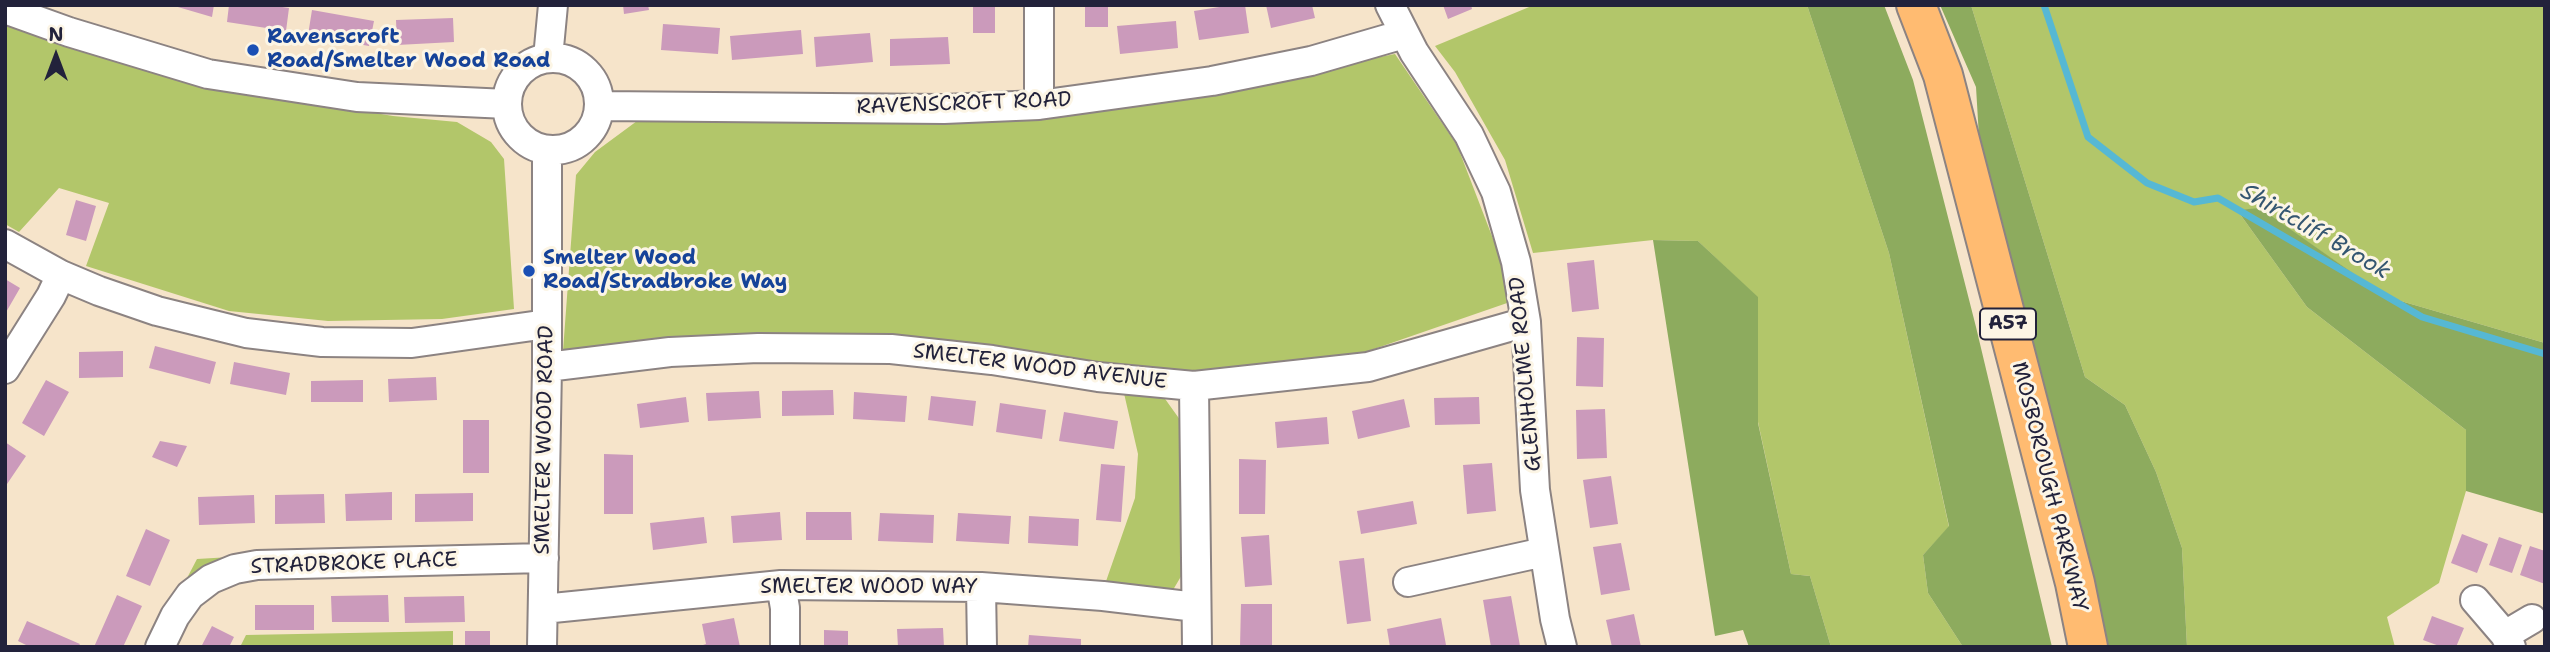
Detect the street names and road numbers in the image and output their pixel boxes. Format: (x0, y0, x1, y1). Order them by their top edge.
street label: RAVENSCROFT ROAD (856, 88, 1072, 120)
street label: GLENHOLME ROAD (1505, 275, 1547, 473)
road number: A57 (1980, 308, 2036, 340)
street label: SMELTER WOOD ROAD (530, 325, 560, 555)
street label: SMELTER WOOD AVENUE (912, 339, 1168, 395)
street label: MOSBOROUGH PARKWAY (2006, 359, 2092, 615)
street label: STRADBROKE PLACE (250, 548, 458, 580)
street label: SMELTER WOOD WAY (760, 575, 978, 601)

